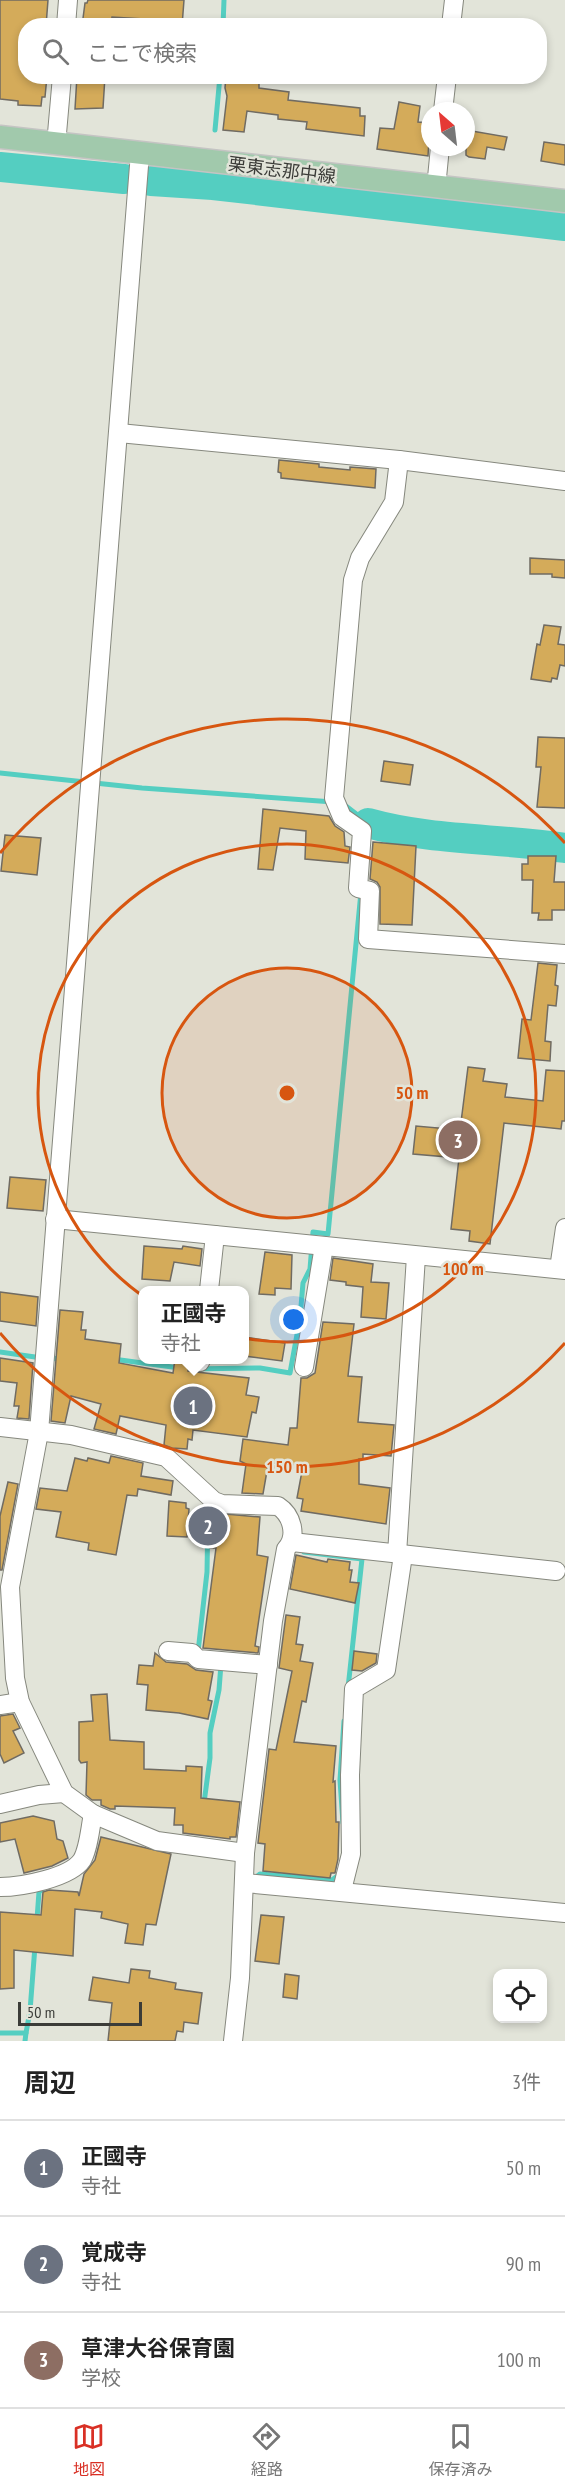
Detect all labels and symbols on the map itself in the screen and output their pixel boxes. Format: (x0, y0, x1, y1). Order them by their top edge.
north arrow (421, 102, 475, 156)
street label: 栗東志那中線 (227, 152, 337, 188)
text: 50 m (396, 1081, 428, 1104)
centre of rings (277, 1083, 297, 1103)
pin: 3 (438, 1118, 478, 1162)
text: 100 m (442, 1257, 484, 1280)
your location (279, 1305, 308, 1334)
pin: 1 (174, 1384, 212, 1428)
text: 150 m (266, 1455, 308, 1478)
pin: 2 (188, 1504, 228, 1549)
scale bar (18, 1999, 142, 2026)

